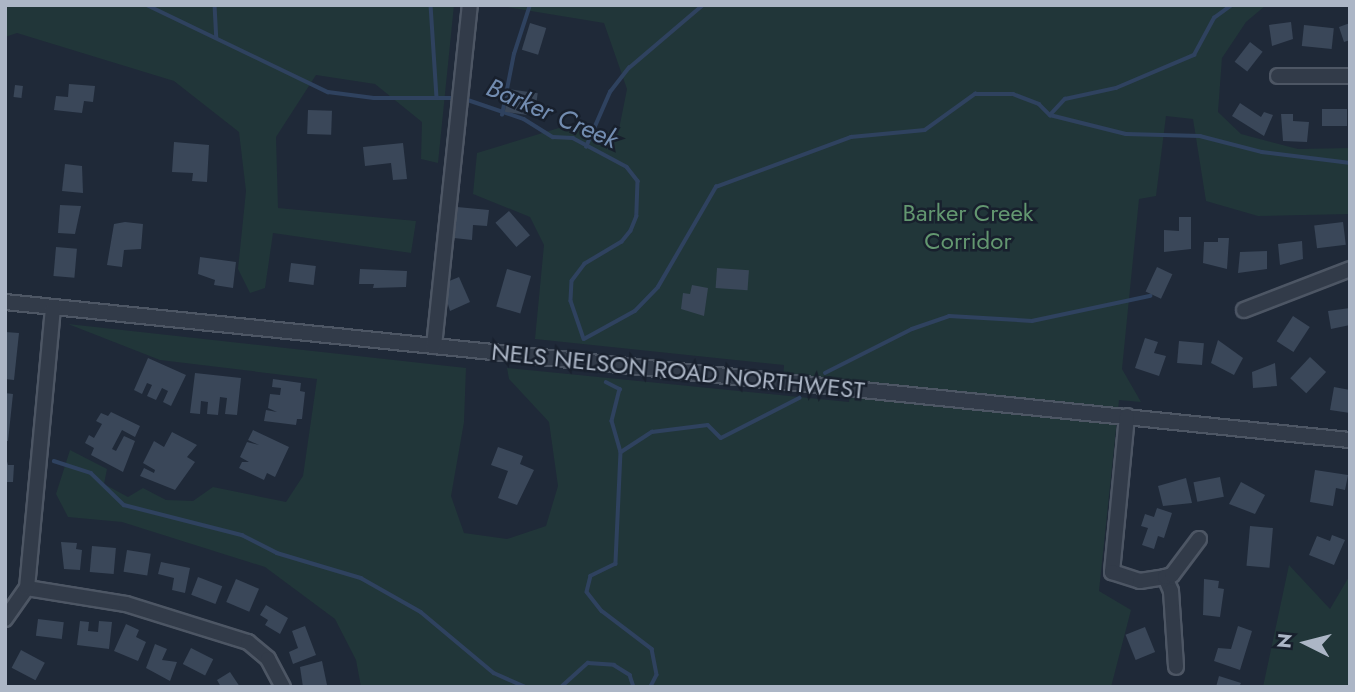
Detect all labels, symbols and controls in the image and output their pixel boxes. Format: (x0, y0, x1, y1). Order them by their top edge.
water label: Barker Creek (481, 72, 623, 156)
park label: Barker Creek Corridor (903, 199, 1033, 255)
street label: NELS NELSON ROAD NORTHWEST (490, 337, 866, 405)
north arrow (1271, 608, 1341, 678)
text: N (1270, 632, 1299, 650)

